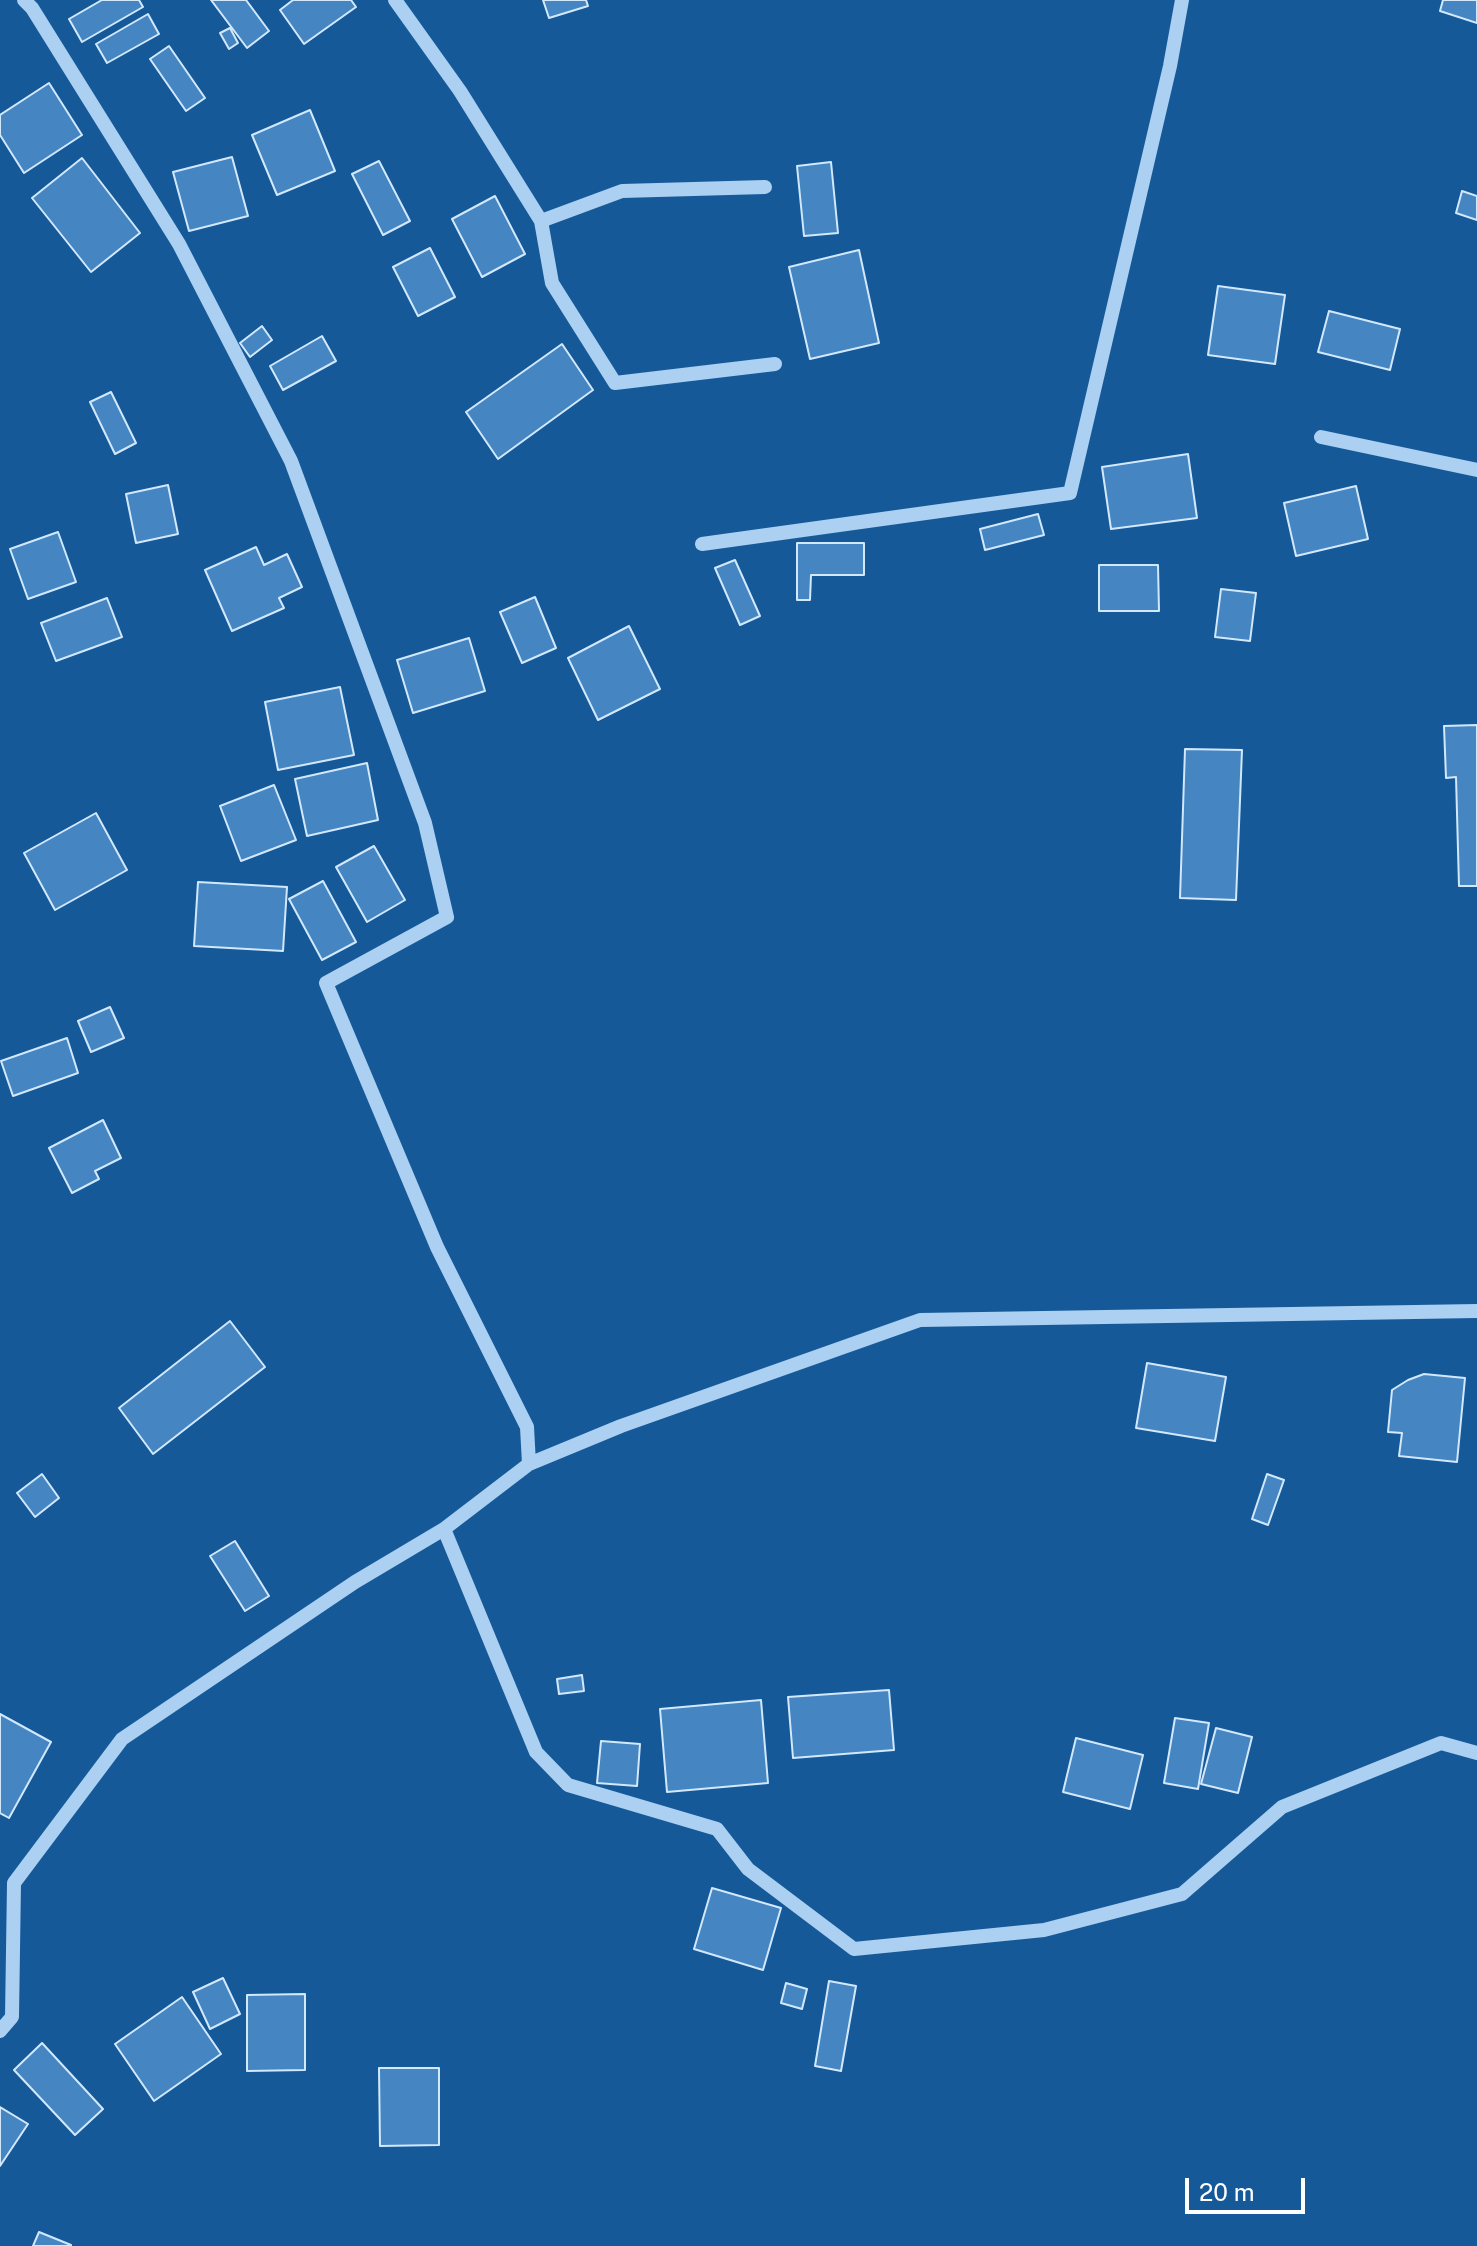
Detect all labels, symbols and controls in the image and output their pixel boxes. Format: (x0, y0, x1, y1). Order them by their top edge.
scale bar (1189, 2162, 1309, 2212)
text: 20 m (1199, 2178, 1255, 2206)

